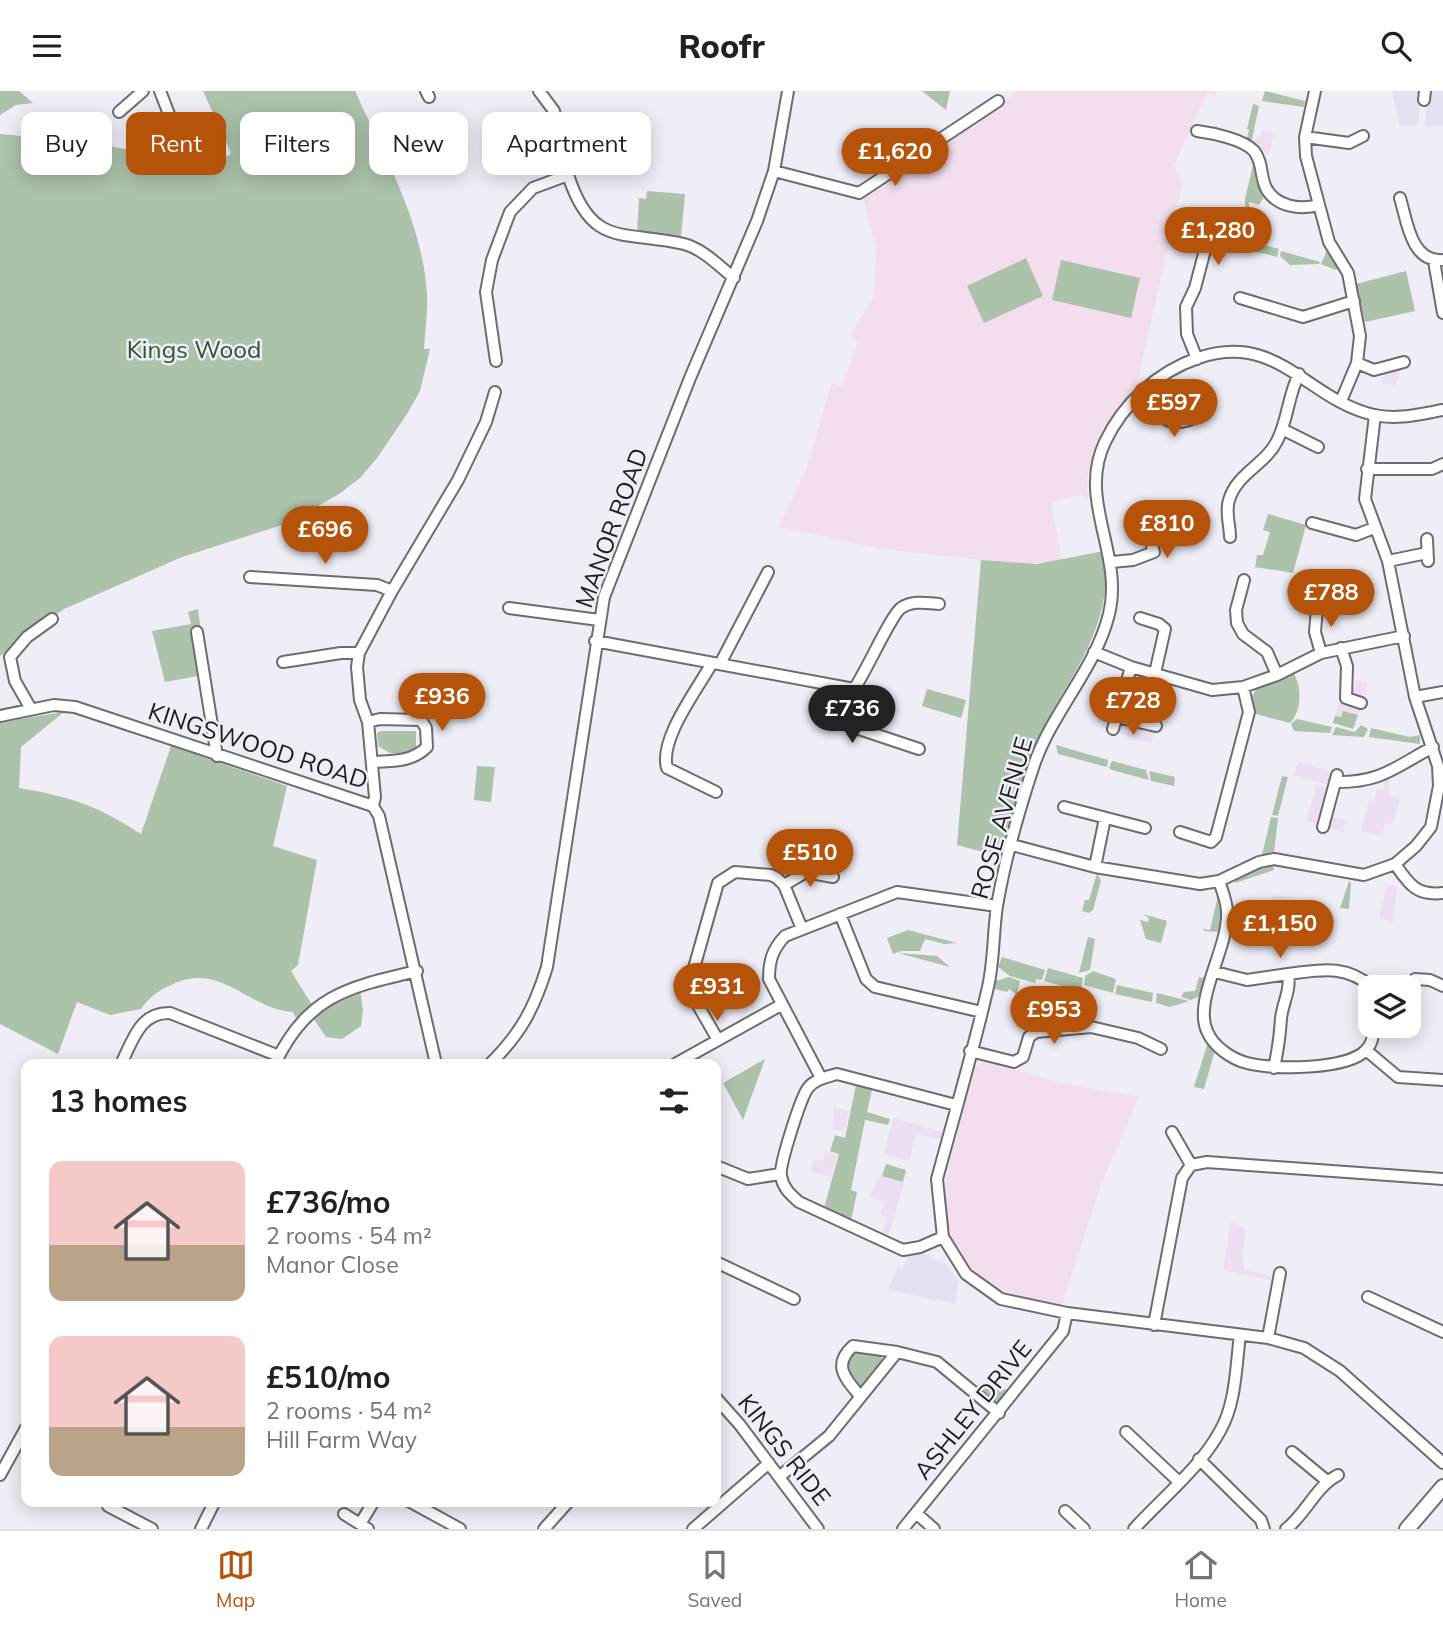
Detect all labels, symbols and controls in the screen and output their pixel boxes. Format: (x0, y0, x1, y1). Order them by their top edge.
text: Roofr (678, 26, 765, 66)
icon: menu (28, 27, 66, 65)
icon: search (1377, 27, 1415, 65)
chip: Buy (21, 112, 112, 175)
chip: Rent (126, 112, 226, 175)
chip: Filters (240, 112, 355, 175)
chip: New (369, 112, 468, 175)
chip: Apartment (482, 112, 651, 175)
pin: £1,620 (838, 129, 952, 188)
text: £1,620 (858, 136, 932, 165)
pin: £1,280 (1161, 207, 1275, 267)
text: £1,280 (1181, 215, 1255, 244)
park label: Kings Wood (127, 334, 261, 364)
pin: £597 (1133, 379, 1215, 439)
text: £597 (1146, 387, 1202, 416)
street label: MANOR ROAD (568, 444, 654, 612)
pin: £810 (1126, 501, 1208, 560)
pin: £696 (284, 507, 366, 566)
text: £810 (1139, 508, 1195, 537)
text: £696 (297, 514, 353, 543)
pin: £788 (1290, 569, 1372, 629)
text: £788 (1303, 577, 1359, 606)
pin: £936 (401, 673, 483, 733)
pin: £728 (1092, 677, 1174, 737)
text: £936 (414, 681, 470, 710)
pin: £736 (811, 685, 893, 745)
text: £728 (1105, 685, 1161, 714)
text: £736 (824, 693, 880, 722)
street label: KINGSWOOD ROAD (145, 695, 372, 795)
street label: ROSE AVENUE (964, 733, 1038, 902)
pin: £510 (769, 829, 851, 889)
text: £510 (782, 837, 838, 866)
pin: £1,150 (1223, 901, 1337, 960)
text: £1,150 (1243, 908, 1317, 937)
pin: £931 (676, 963, 758, 1023)
text: £931 (689, 971, 745, 1000)
map controls (1358, 975, 1421, 1038)
button: layers (1358, 975, 1421, 1038)
pin: £953 (1013, 986, 1095, 1046)
text: £953 (1026, 994, 1082, 1023)
text: 13 homes (49, 1082, 188, 1120)
icon: filters (655, 1082, 693, 1120)
text: £736/mo (266, 1183, 390, 1221)
icon: home (105, 1189, 189, 1273)
text: 2 rooms · 54 m² (266, 1221, 432, 1250)
text: Manor Close (266, 1250, 399, 1279)
street label: ASHLEY DRIVE (907, 1334, 1037, 1485)
text: £510/mo (266, 1358, 390, 1396)
icon: home (105, 1364, 189, 1448)
street label: KINGS RIDE (732, 1388, 838, 1511)
text: 2 rooms · 54 m² (266, 1396, 432, 1425)
text: Hill Farm Way (266, 1425, 417, 1454)
tab: Map (216, 1546, 255, 1612)
tab: Saved (687, 1546, 742, 1612)
tab: Home (1174, 1546, 1227, 1612)

